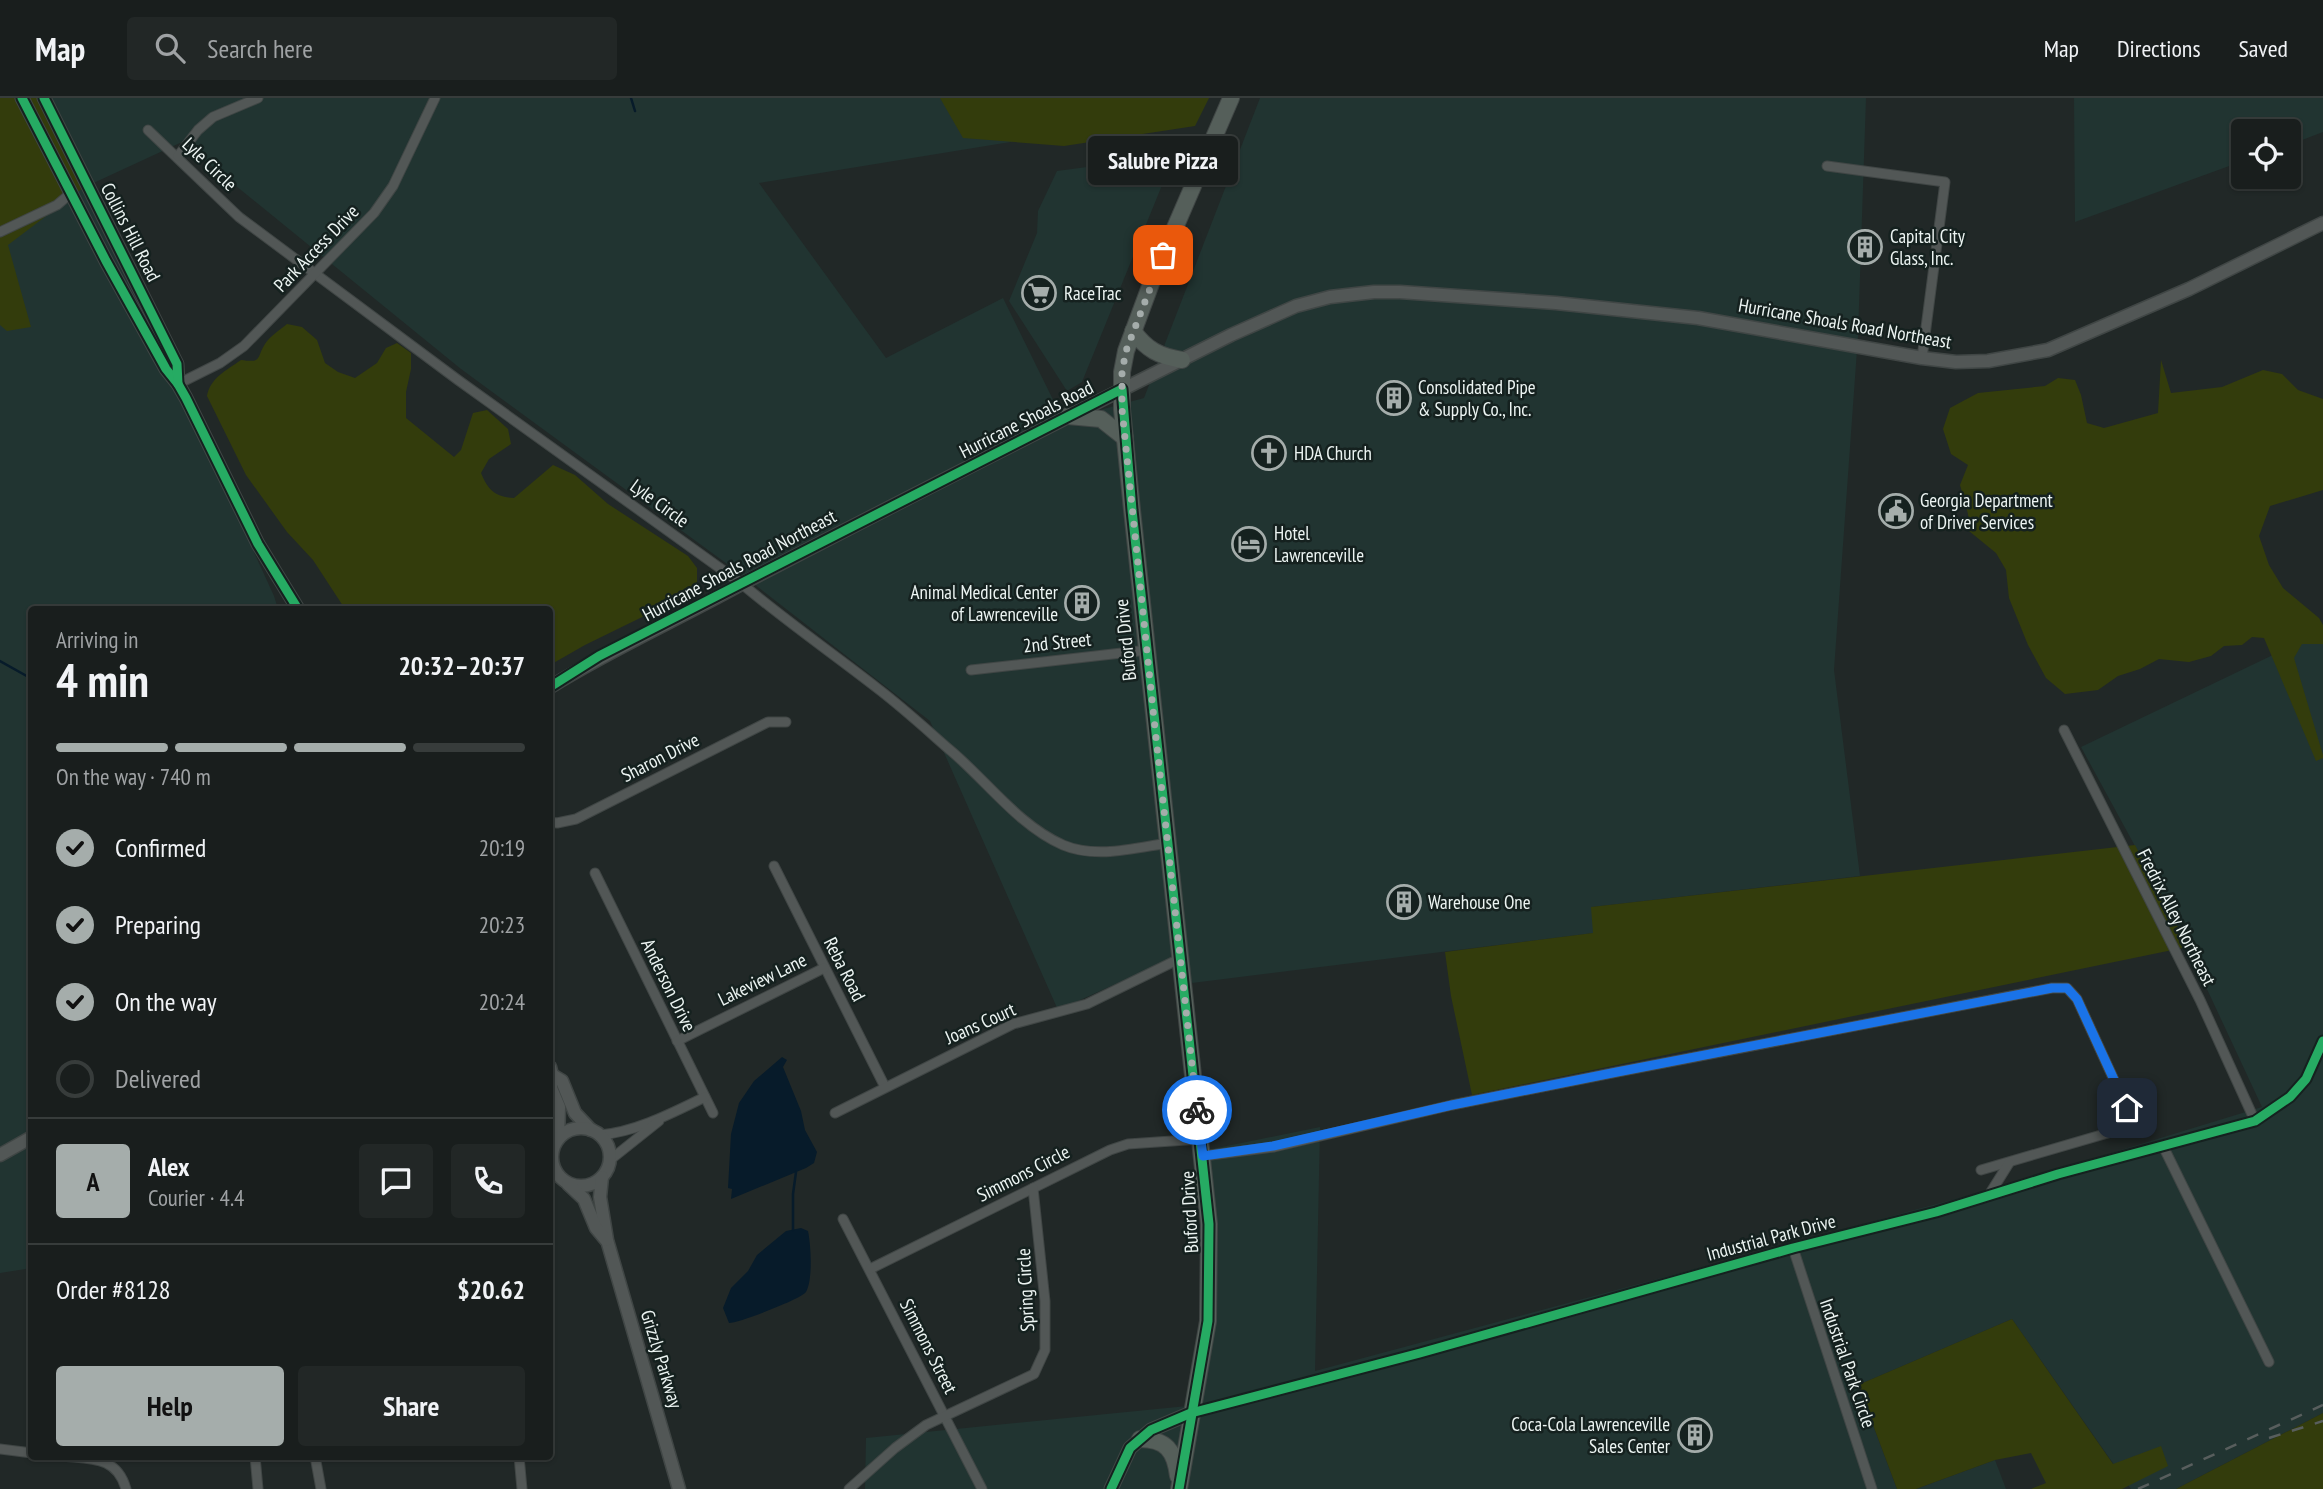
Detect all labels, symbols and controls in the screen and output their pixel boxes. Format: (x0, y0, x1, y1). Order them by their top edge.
search box (127, 17, 617, 80)
text: Map (35, 27, 85, 70)
icon: search (151, 29, 189, 67)
text: Search here (207, 32, 313, 65)
text: Map (2044, 33, 2079, 64)
text: Directions (2117, 33, 2201, 64)
text: Saved (2239, 33, 2288, 64)
map controls (2231, 119, 2301, 189)
button: locate (2231, 119, 2301, 189)
street label: Lyle Circle (178, 132, 243, 196)
callout: Salubre Pizza (1088, 136, 1238, 185)
text: Salubre Pizza (1108, 146, 1218, 175)
street label: Collins Hill Road (96, 179, 166, 285)
street label: Park Access Drive (268, 199, 364, 297)
place label: Capital City Glass, Inc. (1890, 224, 1966, 270)
pin (1133, 225, 1193, 285)
building icon: Capital City Glass, Inc. (1846, 228, 1884, 266)
icon: bag (1144, 236, 1182, 274)
supermarket icon: RaceTrac (1020, 274, 1058, 312)
place label: RaceTrac (1064, 281, 1122, 305)
street label: Hurricane Shoals Road Northeast (1737, 292, 1954, 354)
street label: Hurricane Shoals Road (955, 375, 1097, 463)
place label: Consolidated Pipe & Supply Co., Inc. (1418, 375, 1536, 421)
building icon: Consolidated Pipe & Supply Co., Inc. (1375, 379, 1413, 417)
church icon: HDA Church (1250, 434, 1288, 472)
place label: HDA Church (1294, 441, 1372, 465)
street label: Lyle Circle (626, 474, 694, 532)
place label: Georgia Department of Driver Services (1920, 488, 2054, 534)
public building icon: Georgia Department of Driver Services (1877, 492, 1915, 530)
street label: Hurricane Shoals Road Northeast (638, 503, 841, 626)
place label: Hotel Lawrenceville (1274, 521, 1364, 567)
hotel icon: Hotel Lawrenceville (1230, 525, 1268, 563)
place label: Animal Medical Center of Lawrenceville (911, 580, 1059, 626)
building icon: Animal Medical Center of Lawrenceville (1063, 584, 1101, 622)
street label: Buford Drive (1109, 598, 1141, 682)
text: Arriving in (56, 625, 138, 654)
street label: 2nd Street (1022, 626, 1093, 658)
text: 20:32–20:37 (398, 649, 525, 682)
text: 4 min (56, 650, 149, 710)
street label: Sharon Drive (617, 727, 703, 787)
text: On the way · 740 m (56, 762, 211, 791)
icon: check (56, 829, 94, 867)
text: Confirmed (115, 831, 206, 864)
text: 20:19 (479, 833, 525, 862)
street label: Fredrix Alley Northeast (2132, 845, 2222, 990)
building icon: Warehouse One (1385, 883, 1423, 921)
place label: Warehouse One (1428, 890, 1531, 914)
icon: check (56, 906, 94, 944)
text: Preparing (115, 908, 201, 941)
text: 20:23 (479, 910, 525, 939)
street label: Reba Road (819, 933, 871, 1005)
street label: Anderson Drive (636, 935, 702, 1035)
street label: Lakeview Lane (714, 947, 810, 1011)
icon: check (56, 983, 94, 1021)
text: On the way (115, 985, 217, 1018)
text: 20:24 (479, 987, 525, 1016)
street label: Joans Court (940, 997, 1020, 1050)
text: Delivered (115, 1062, 201, 1095)
courier (1162, 1075, 1232, 1145)
pin (2097, 1078, 2157, 1138)
icon: home (2108, 1089, 2146, 1127)
icon: bike (1178, 1091, 1216, 1129)
street label: Simmons Circle (973, 1139, 1074, 1207)
button: chat (359, 1144, 433, 1218)
button: phone (451, 1144, 525, 1218)
text: Alex (148, 1150, 189, 1183)
text: A (86, 1165, 100, 1198)
street label: Buford Drive (1175, 1170, 1203, 1254)
text: Courier · 4.4 (148, 1183, 244, 1212)
street label: Industrial Park Drive (1704, 1208, 1838, 1266)
street label: Spring Circle (1011, 1248, 1039, 1332)
text: Order #8128 (56, 1273, 171, 1306)
text: $20.62 (457, 1273, 525, 1306)
street label: Simmons Street (895, 1295, 963, 1398)
street label: Industrial Park Circle (1815, 1295, 1881, 1431)
street label: Grizzly Parkway (636, 1307, 689, 1412)
button: Help (56, 1366, 284, 1446)
button: Share (298, 1366, 525, 1446)
place label: Coca-Cola Lawrenceville Sales Center (1511, 1412, 1671, 1458)
building icon: Coca-Cola Lawrenceville Sales Center (1676, 1416, 1714, 1454)

